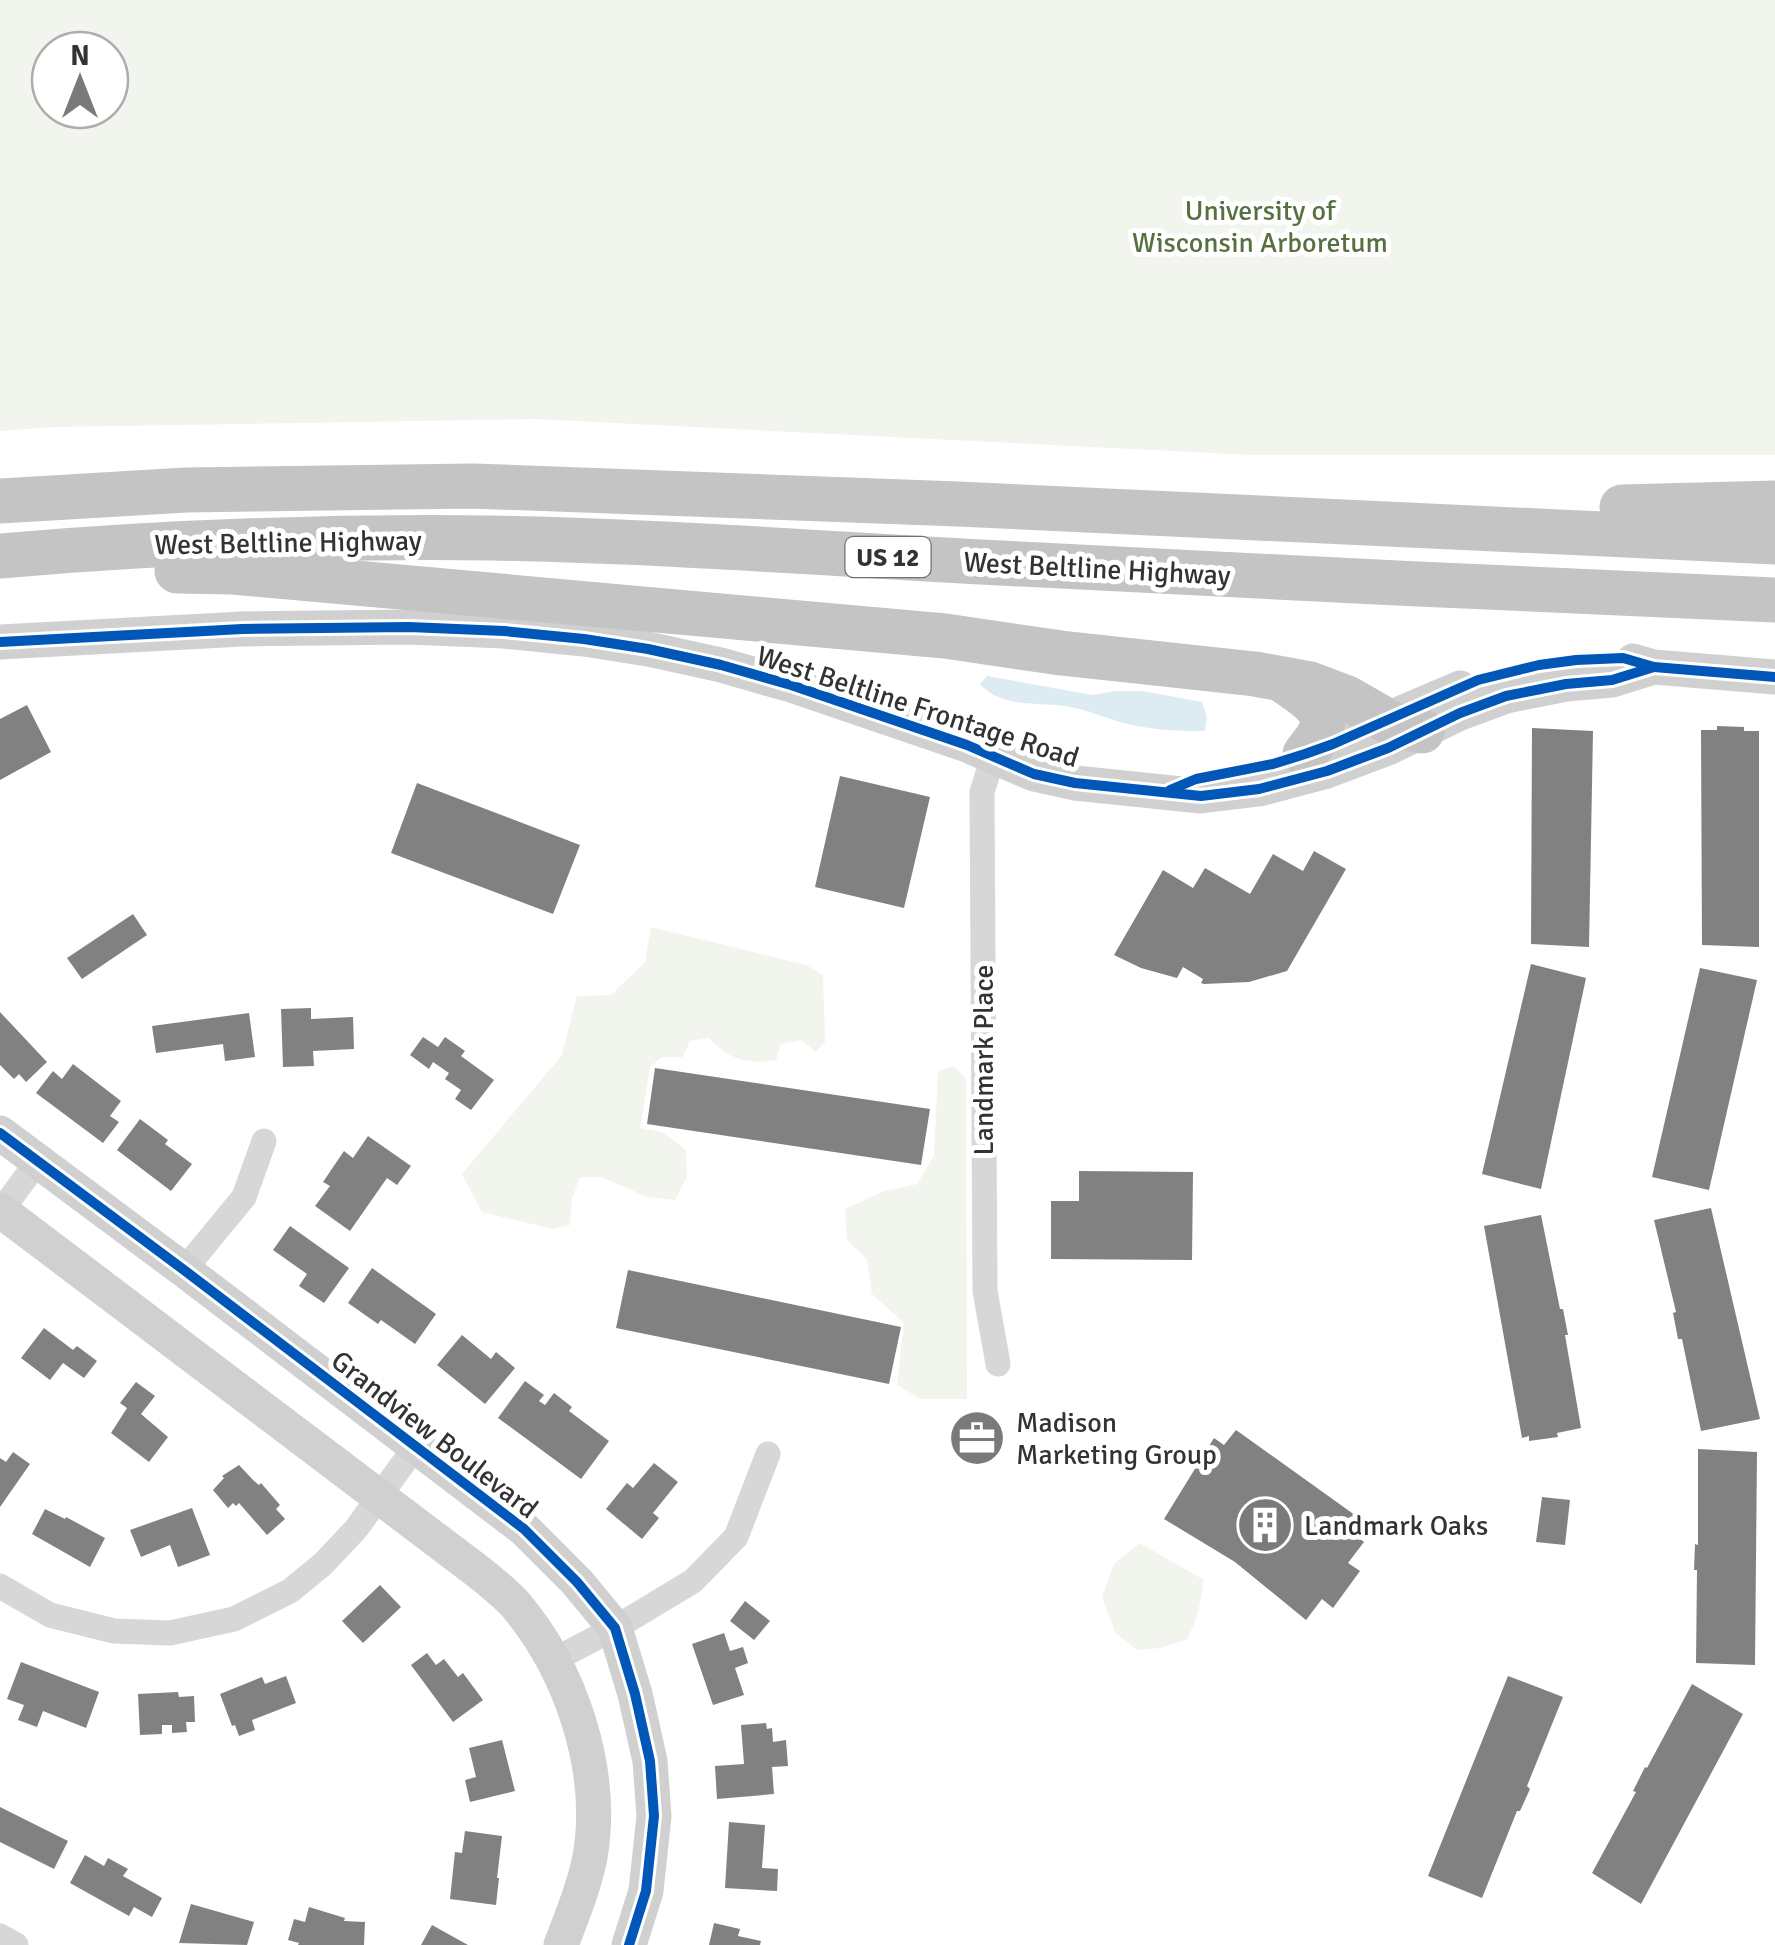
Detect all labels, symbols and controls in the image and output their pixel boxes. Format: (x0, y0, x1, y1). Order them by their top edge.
north arrow (30, 30, 130, 130)
text: N (70, 39, 90, 73)
park label: University of Wisconsin Arboretum (1132, 194, 1388, 260)
street label: West Beltline Highway (154, 524, 422, 562)
road number: US 12 (846, 537, 930, 577)
street label: West Beltline Highway (962, 545, 1231, 593)
street label: West Beltline Frontage Road (752, 639, 1083, 775)
street label: Landmark Place (967, 965, 1001, 1155)
street label: Grandview Boulevard (324, 1344, 544, 1526)
place label: Madison Marketing Group (1016, 1406, 1217, 1472)
office icon: Madison Marketing Group (947, 1408, 1007, 1468)
building icon: Landmark Oaks (1235, 1495, 1295, 1555)
place label: Landmark Oaks (1304, 1509, 1488, 1543)

